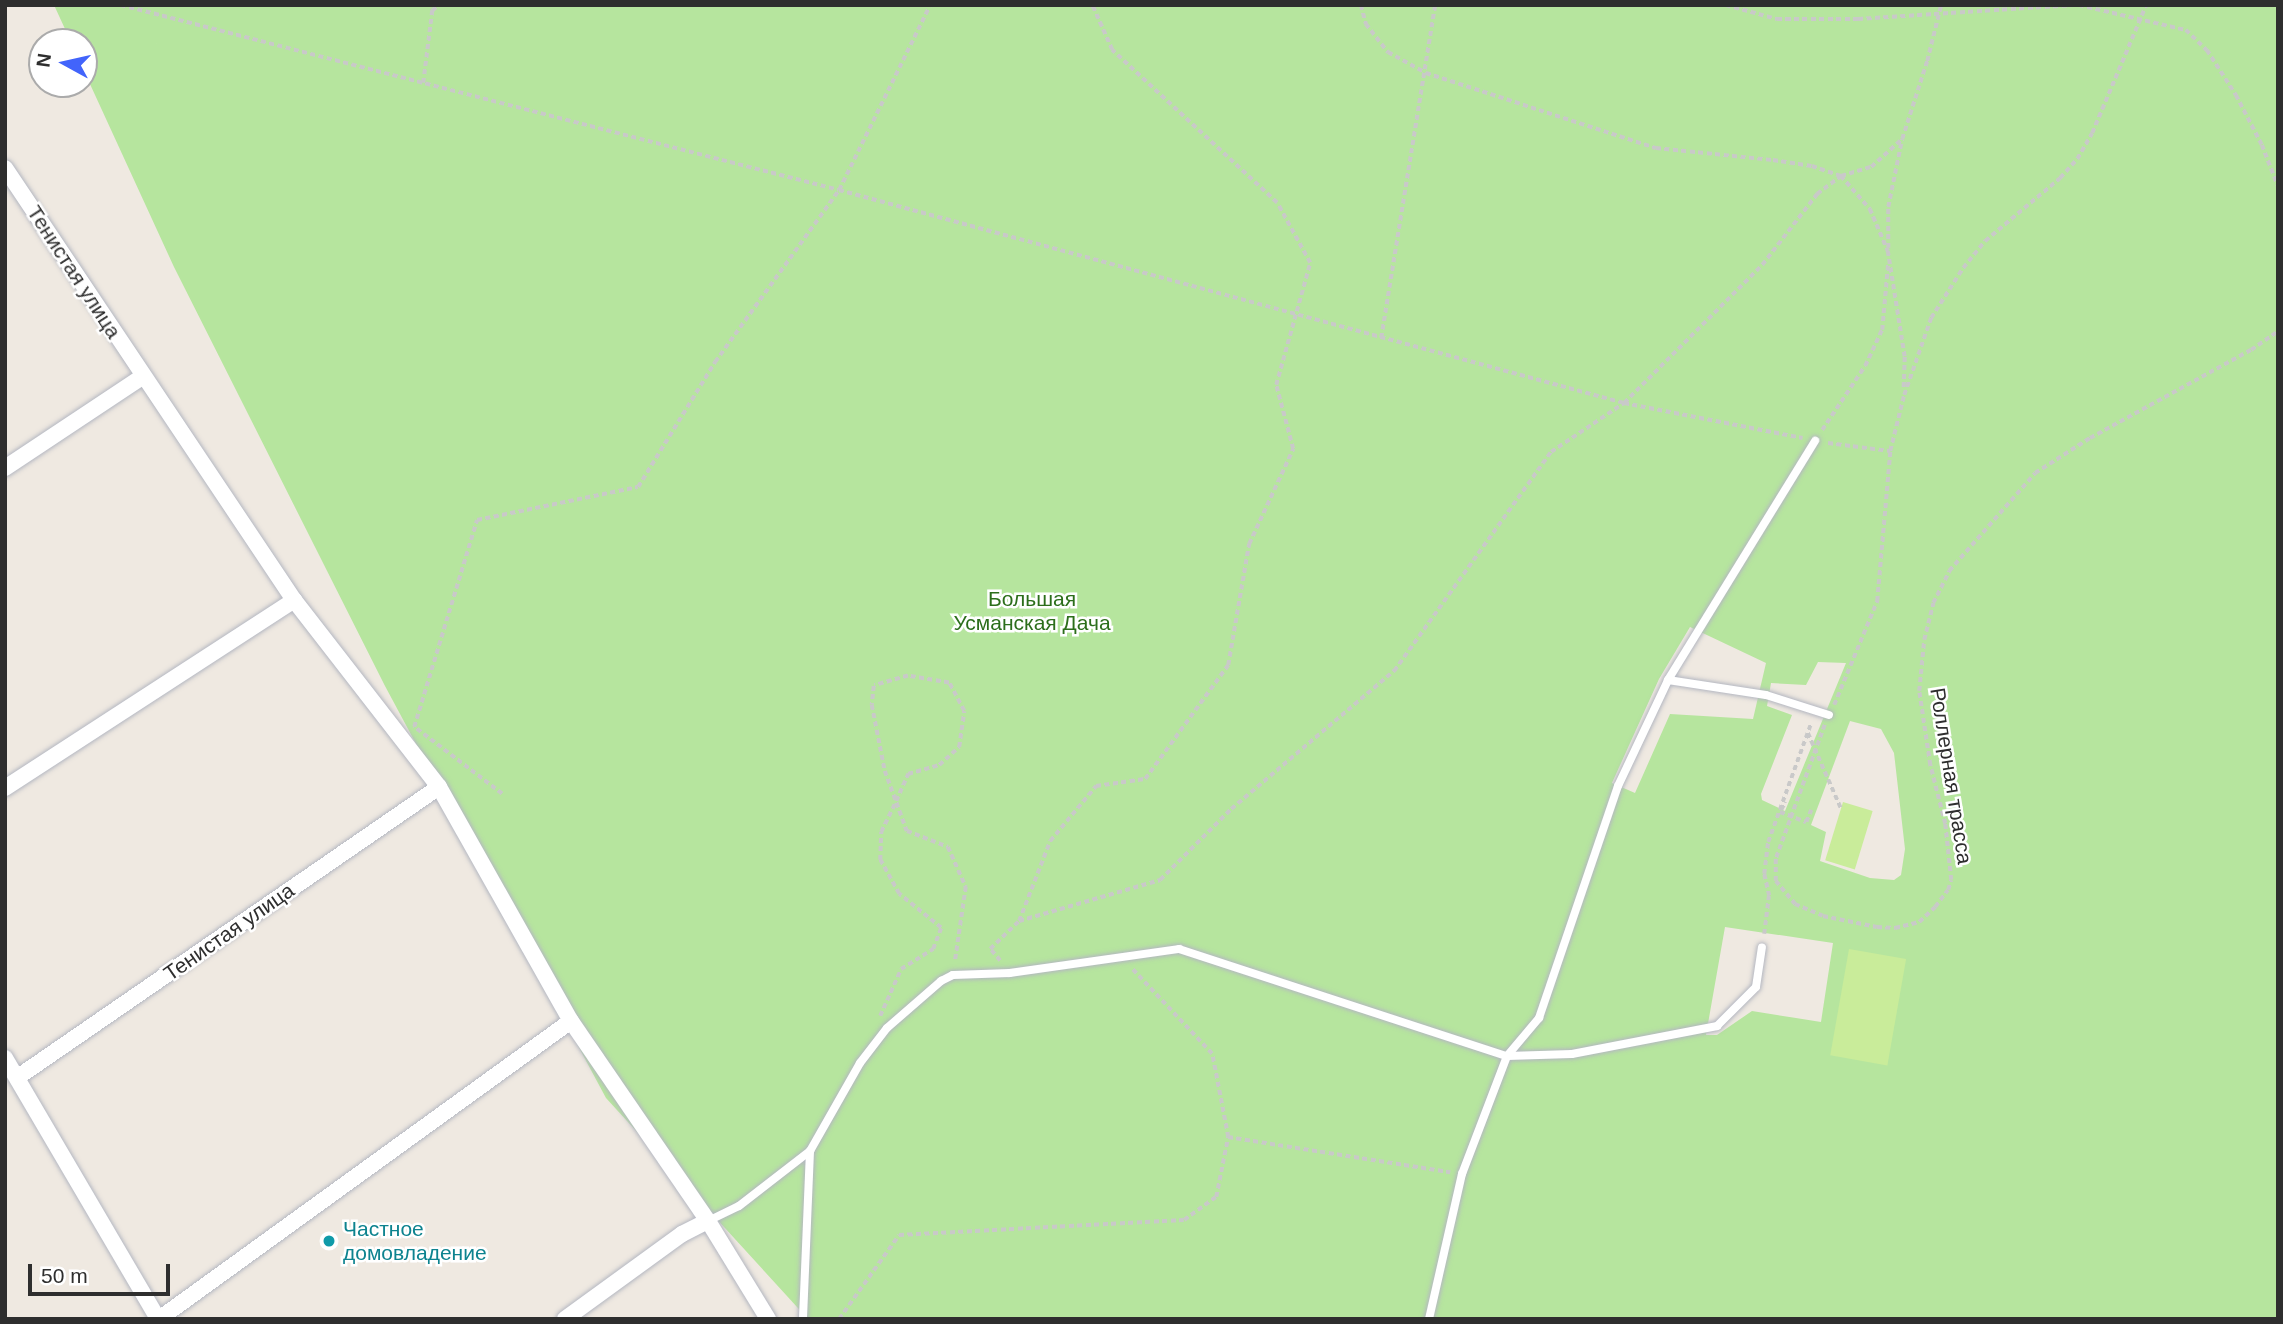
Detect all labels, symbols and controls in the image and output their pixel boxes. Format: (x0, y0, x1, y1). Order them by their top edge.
north arrow (28, 28, 98, 98)
text: N (32, 52, 55, 69)
street label: Тенистая улица (22, 201, 126, 343)
park label: Большая Усманская Дача (953, 586, 1111, 636)
street label: Роллерная трасса (1925, 686, 1977, 866)
street label: Тенистая улица (159, 878, 299, 986)
place label: Частное домовладение (343, 1216, 487, 1266)
marker: Частное домовладение (321, 1233, 337, 1249)
scale bar (32, 1250, 173, 1294)
text: 50 m (41, 1264, 88, 1287)

